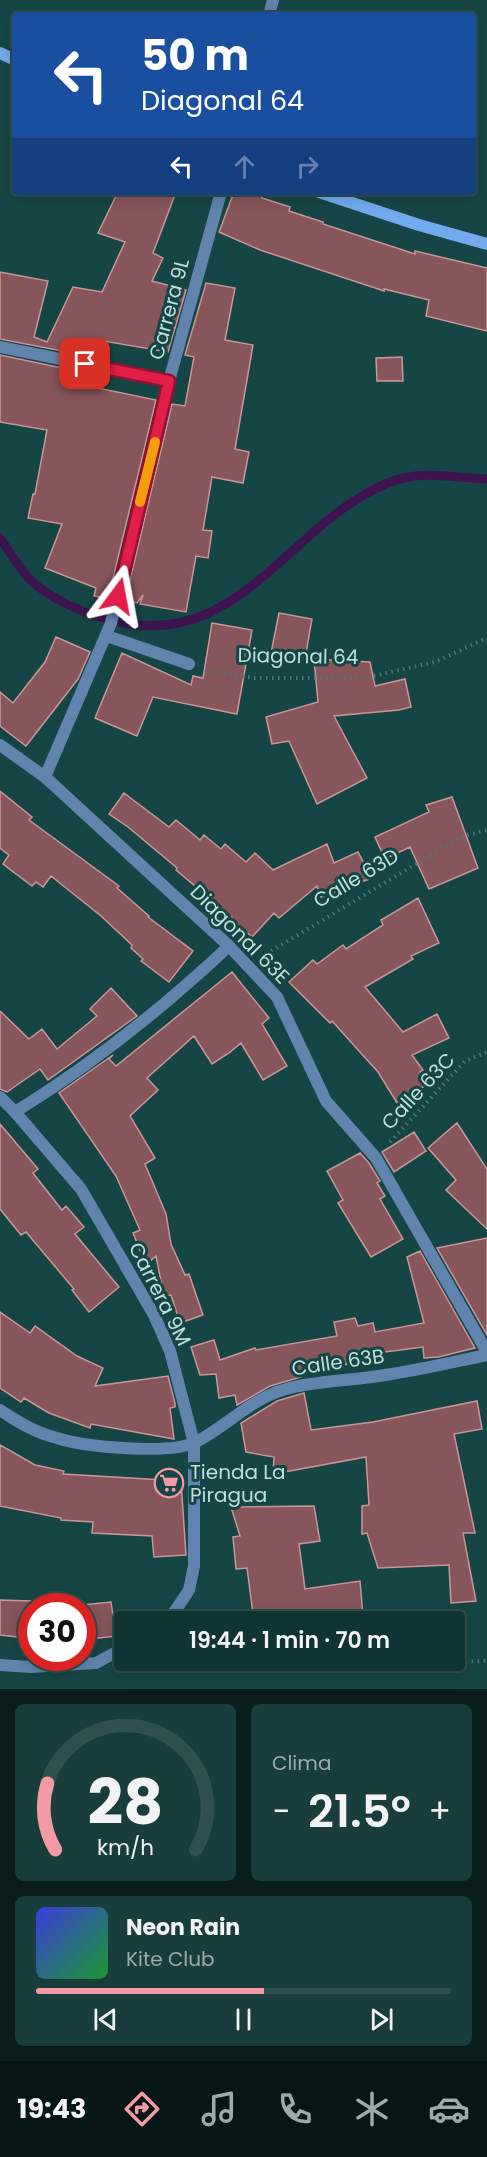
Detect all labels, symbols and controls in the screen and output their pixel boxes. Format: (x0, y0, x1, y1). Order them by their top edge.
text: 50 m (141, 26, 249, 85)
icon: left (42, 36, 120, 114)
text: Diagonal 64 (141, 82, 304, 119)
icon: left (165, 150, 198, 183)
icon: ahead (228, 150, 261, 183)
icon: right (291, 150, 324, 183)
street label: Carrera 9L (142, 255, 196, 363)
pin (59, 338, 110, 389)
icon: arrive (68, 347, 101, 380)
position arrow (86, 564, 150, 628)
street label: Diagonal 64 (237, 641, 359, 671)
street label: Calle 63D (308, 841, 404, 915)
street label: Diagonal 63E (184, 878, 296, 990)
street label: Calle 63C (375, 1046, 461, 1136)
street label: Carrera 9M (122, 1238, 198, 1350)
street label: Calle 63B (290, 1342, 386, 1382)
place label: Tienda La Piragua (190, 1458, 285, 1509)
supermarket icon: Tienda La Piragua (153, 1467, 185, 1499)
speed limit sign: 30 (18, 1593, 96, 1671)
text: 19:44 · 1 min · 70 m (189, 1625, 390, 1656)
text: Clima (272, 1749, 331, 1777)
text: 28 (87, 1758, 164, 1846)
text: 21.5° (308, 1780, 411, 1843)
text: − (272, 1788, 290, 1835)
text: + (428, 1788, 451, 1835)
text: km/h (97, 1832, 154, 1863)
text: Neon Rain (126, 1912, 240, 1943)
text: Kite Club (126, 1945, 215, 1973)
icon: previous (89, 2003, 122, 2036)
icon: pause (227, 2003, 260, 2036)
icon: next (365, 2003, 398, 2036)
icon: directions (121, 2088, 163, 2130)
icon: music (198, 2088, 240, 2130)
icon: phone (274, 2088, 316, 2130)
icon: climate (351, 2088, 393, 2130)
icon: car (428, 2088, 470, 2130)
text: 19:43 (17, 2090, 86, 2127)

